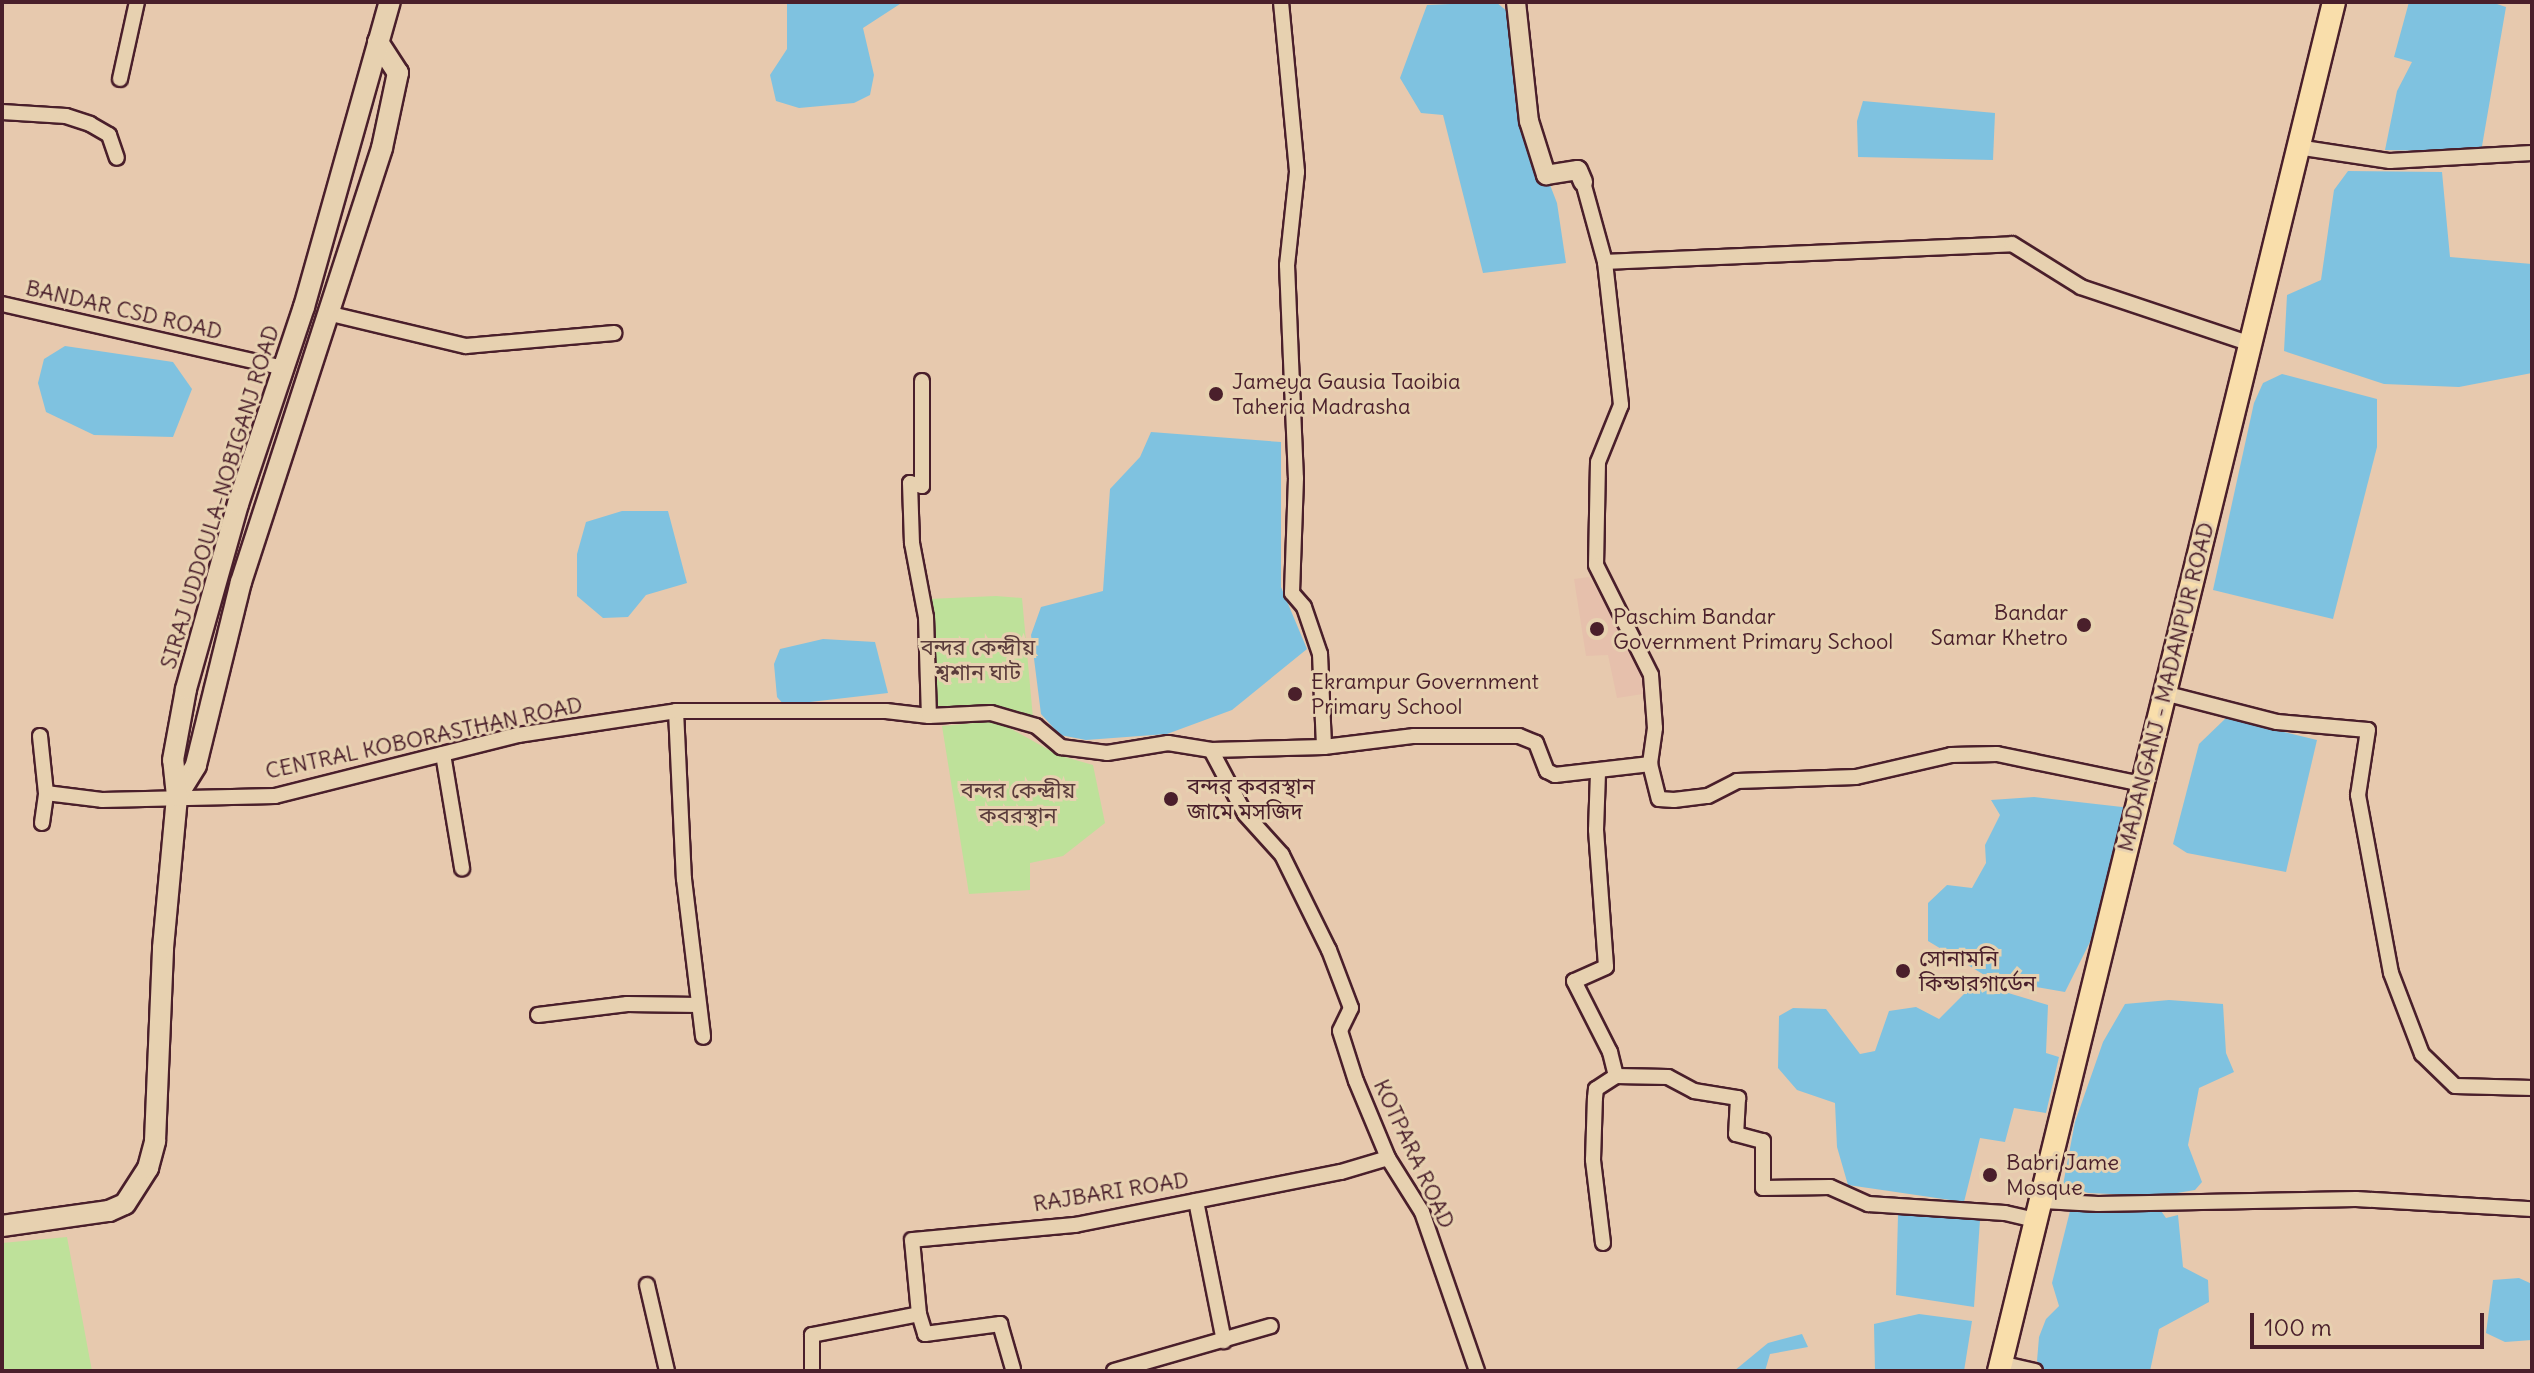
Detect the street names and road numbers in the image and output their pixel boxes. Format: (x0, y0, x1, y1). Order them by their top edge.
street label: BANDAR CSD ROAD (23, 275, 225, 345)
street label: SIRAJ UDDOULA-NOBIGANJ ROAD (155, 322, 285, 672)
street label: MADANGANJ - MADANPUR ROAD (2112, 520, 2220, 854)
street label: CENTRAL KOBORASTHAN ROAD (263, 691, 585, 785)
street label: KOTPARA ROAD (1368, 1075, 1460, 1233)
street label: RAJBARI ROAD (1031, 1167, 1191, 1217)

